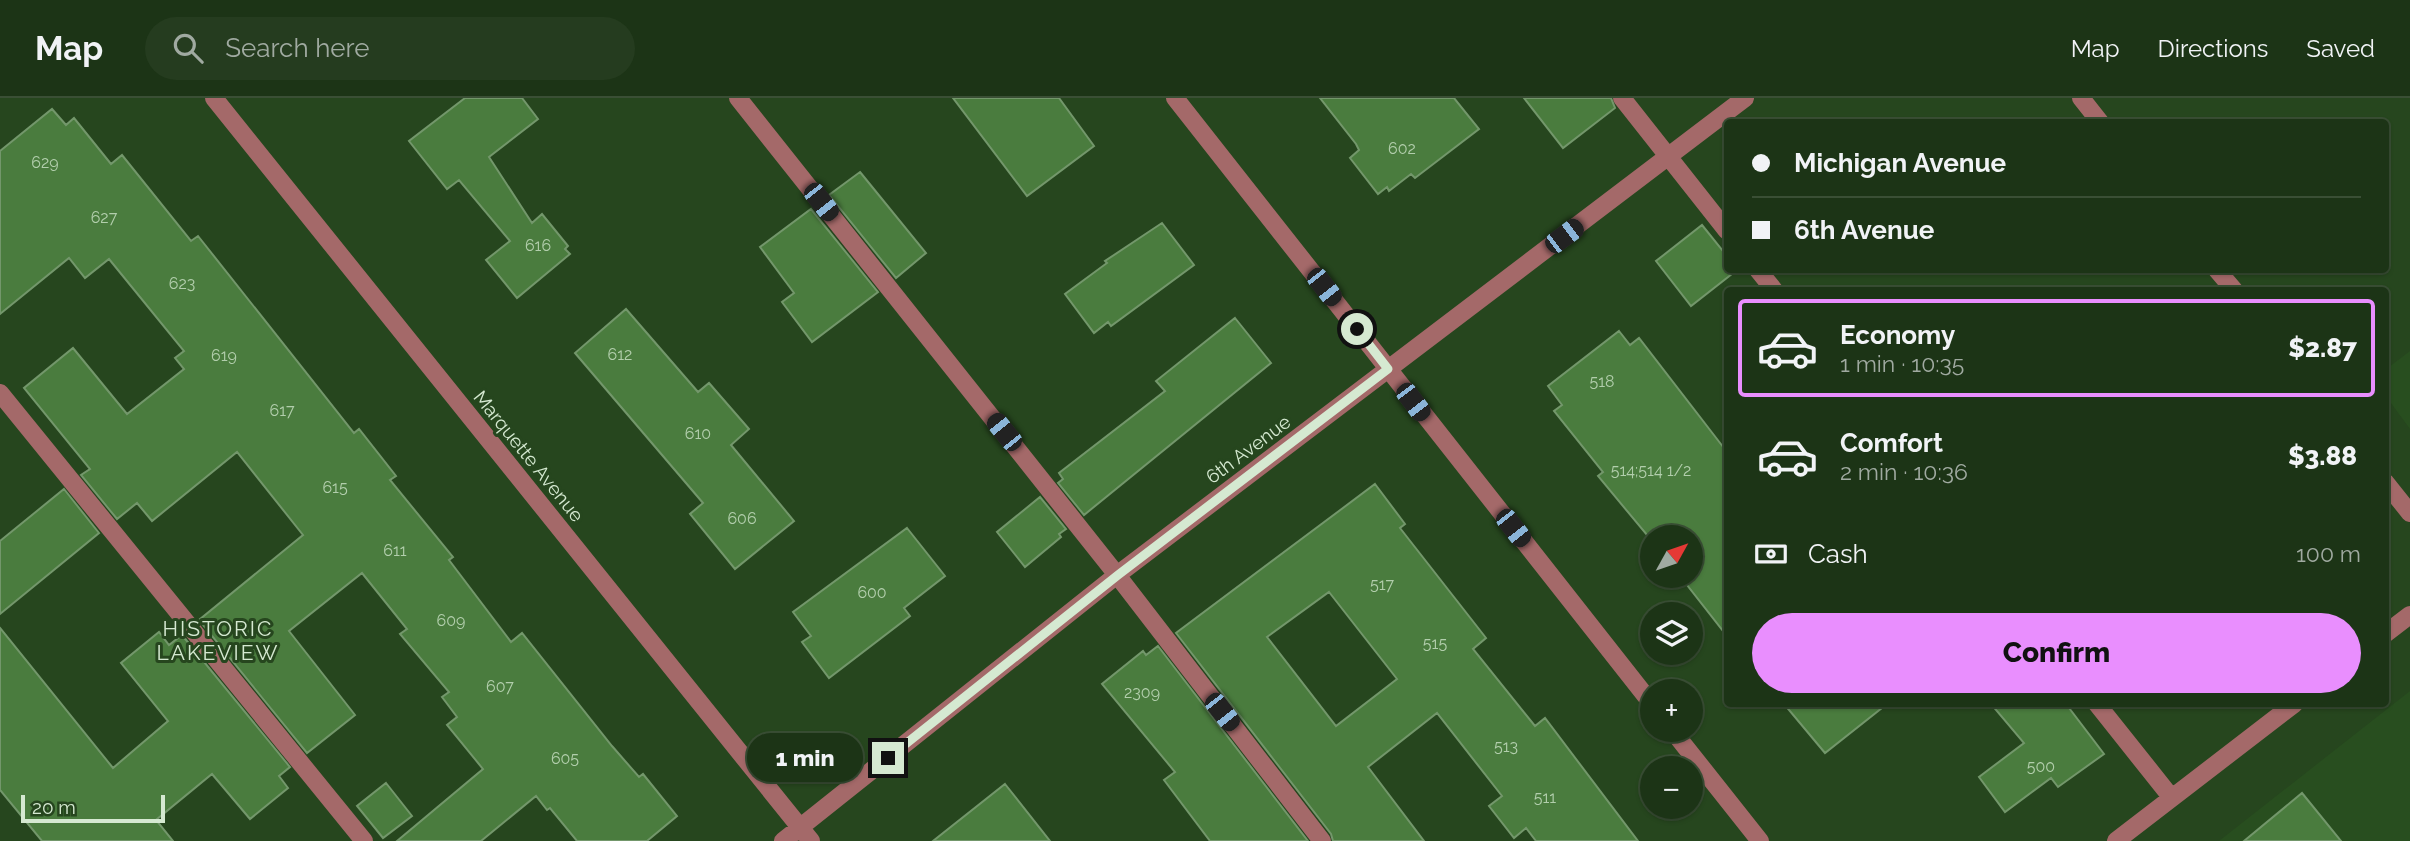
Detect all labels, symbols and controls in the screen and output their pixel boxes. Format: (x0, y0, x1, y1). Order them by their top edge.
search box (145, 17, 635, 80)
text: Map (35, 29, 103, 68)
icon: search (169, 29, 207, 67)
text: Search here (225, 33, 370, 63)
text: Map (2071, 34, 2120, 63)
text: Directions (2158, 34, 2268, 63)
text: Saved (2306, 34, 2375, 63)
house number: 602 (1388, 139, 1416, 158)
text: Michigan Avenue (1794, 148, 2006, 178)
house number: 629 (31, 153, 59, 172)
car (800, 179, 843, 225)
house number: 627 (91, 208, 118, 227)
car (1541, 215, 1588, 257)
text: 6th Avenue (1794, 215, 1934, 245)
house number: 616 (525, 236, 551, 255)
car (1303, 264, 1346, 310)
house number: 623 (169, 274, 195, 293)
route start (1341, 313, 1373, 345)
icon: car (1756, 317, 1819, 380)
text: Economy (1840, 320, 1955, 350)
text: $2.87 (2288, 333, 2357, 363)
house number: 612 (608, 345, 632, 364)
house number: 619 (211, 346, 237, 365)
text: 1 min · 10:35 (1840, 350, 1964, 377)
house number: 518 (1589, 372, 1615, 391)
car (1392, 379, 1435, 425)
street label: Marquette Avenue (469, 386, 589, 526)
house number: 617 (270, 401, 295, 420)
car (983, 409, 1026, 455)
street label: 6th Avenue (1202, 410, 1294, 488)
house number: 610 (685, 424, 711, 443)
icon: car (1756, 425, 1819, 488)
text: Comfort (1840, 428, 1943, 458)
text: $3.88 (2288, 441, 2357, 471)
text: 2 min · 10:36 (1840, 458, 1968, 485)
house number: 514;514 1/2 (1611, 461, 1691, 480)
house number: 615 (322, 478, 348, 497)
car (1492, 505, 1535, 551)
house number: 606 (727, 509, 757, 528)
north arrow (1640, 525, 1703, 588)
map controls (1640, 525, 1703, 819)
icon: cash (1752, 535, 1790, 573)
text: Cash (1808, 539, 1868, 569)
text: 100 m (2296, 540, 2361, 567)
house number: 611 (383, 541, 407, 560)
house number: 517 (1370, 575, 1394, 594)
house number: 600 (857, 583, 887, 602)
button: layers (1640, 602, 1703, 665)
house number: 609 (437, 611, 465, 630)
button: Confirm (1752, 613, 2361, 693)
district label: HISTORIC LAKEVIEW (157, 616, 279, 665)
house number: 515 (1423, 634, 1447, 653)
house number: 607 (486, 677, 514, 696)
button: + (1640, 679, 1703, 742)
house number: 2309 (1124, 683, 1160, 702)
car (1201, 689, 1244, 735)
callout: 1 min (748, 734, 864, 782)
house number: 513 (1494, 737, 1518, 756)
route end (872, 742, 904, 774)
text: 1 min (775, 744, 835, 771)
house number: 605 (551, 749, 579, 768)
button: − (1640, 756, 1703, 819)
house number: 500 (2027, 757, 2055, 776)
house number: 511 (1534, 788, 1556, 807)
scale bar (21, 792, 164, 824)
text: 20 m (32, 796, 76, 818)

